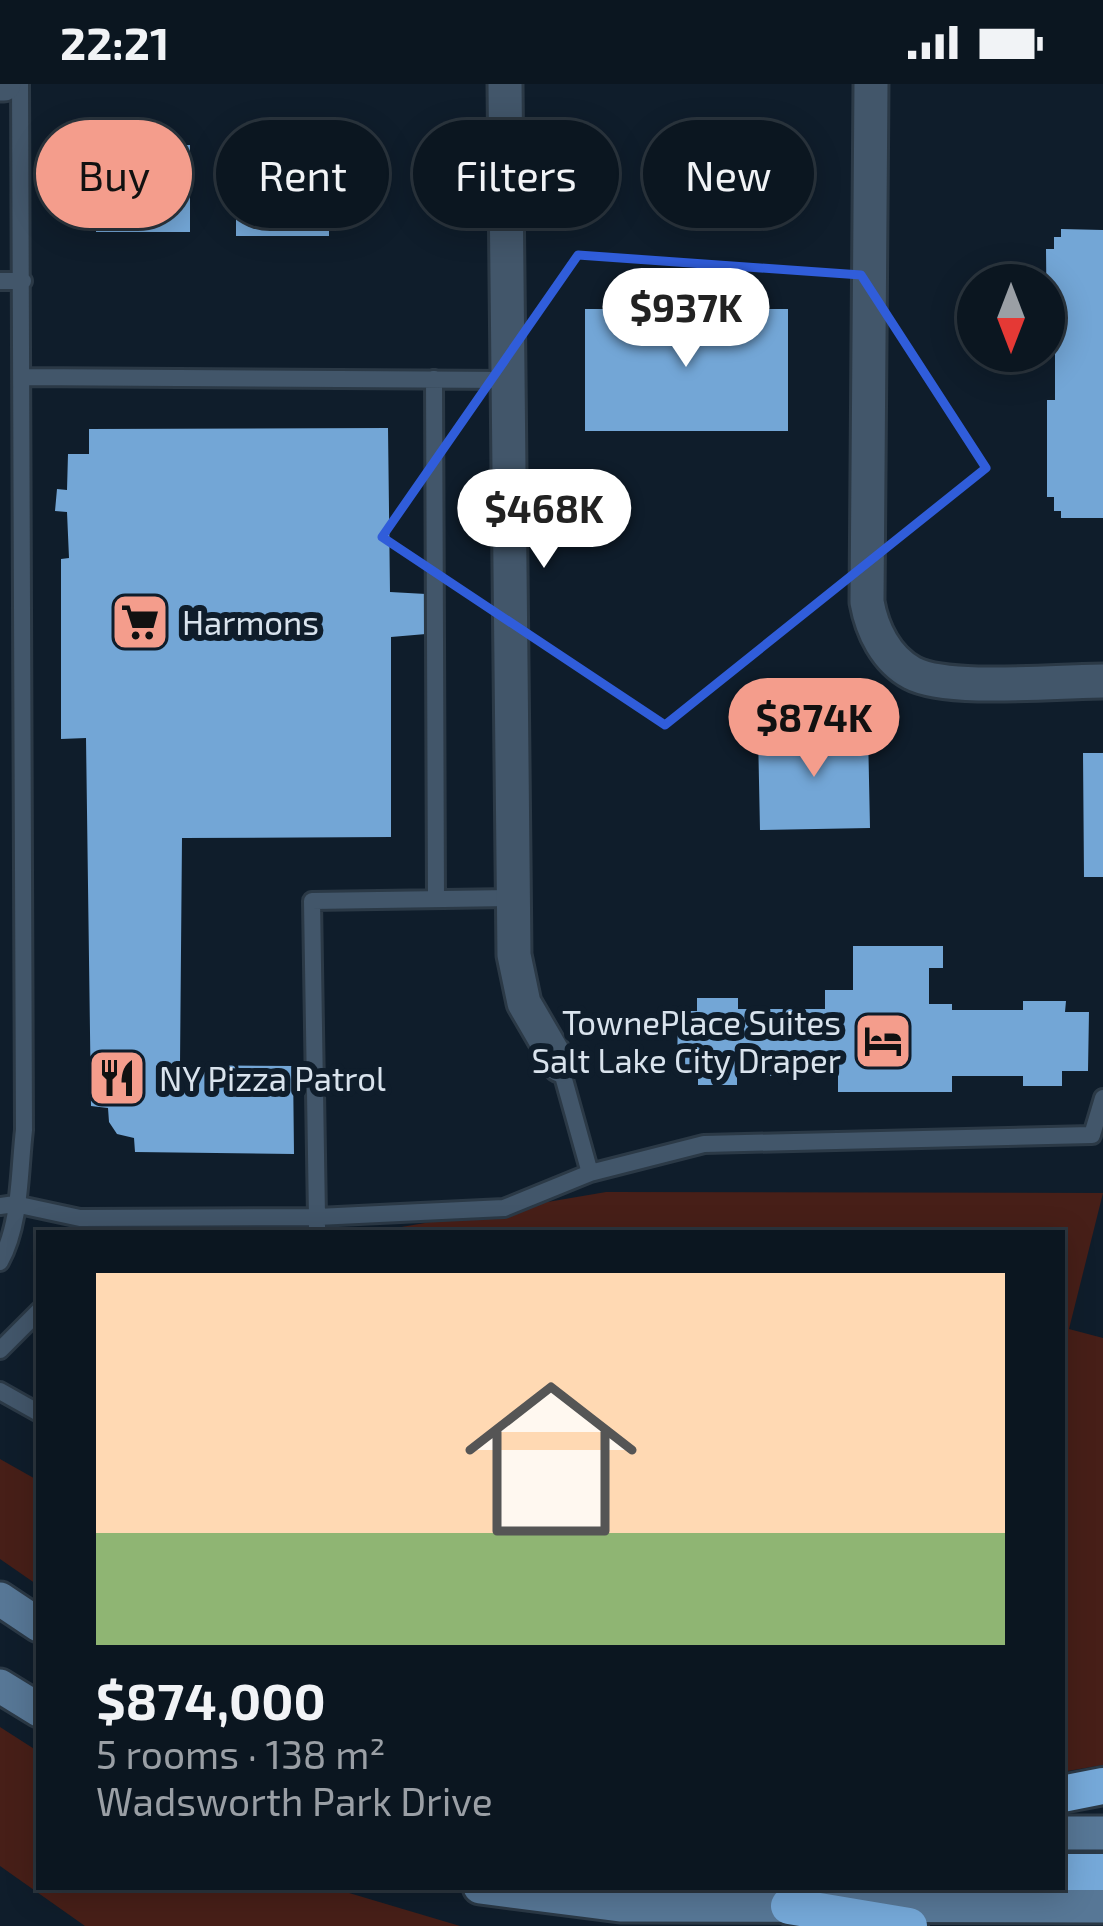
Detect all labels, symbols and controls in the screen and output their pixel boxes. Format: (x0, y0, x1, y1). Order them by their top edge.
text: 22:21 (60, 15, 169, 69)
chip: Buy (36, 120, 192, 228)
chip: Rent (216, 120, 389, 228)
chip: Filters (413, 120, 619, 228)
chip: New (643, 120, 814, 228)
north arrow (957, 264, 1065, 372)
map controls (957, 264, 1065, 372)
pin: $937K (602, 268, 770, 370)
text: $937K (629, 283, 743, 330)
pin: $468K (460, 469, 628, 571)
text: $468K (484, 484, 604, 531)
supermarket icon: Harmons (109, 591, 171, 653)
place label: Harmons (182, 602, 319, 642)
pin: $874K (730, 678, 898, 780)
text: $874K (755, 693, 873, 740)
place label: TownePlace Suites Salt Lake City Draper (531, 1002, 841, 1080)
hotel icon: TownePlace Suites Salt Lake City Draper (852, 1010, 914, 1072)
restaurant icon: NY Pizza Patrol (86, 1047, 148, 1109)
place label: NY Pizza Patrol (159, 1058, 386, 1098)
icon: home (443, 1351, 659, 1567)
text: $874,000 (96, 1669, 326, 1730)
text: 5 rooms · 138 m² (96, 1730, 386, 1777)
text: Wadsworth Park Drive (96, 1777, 493, 1824)

